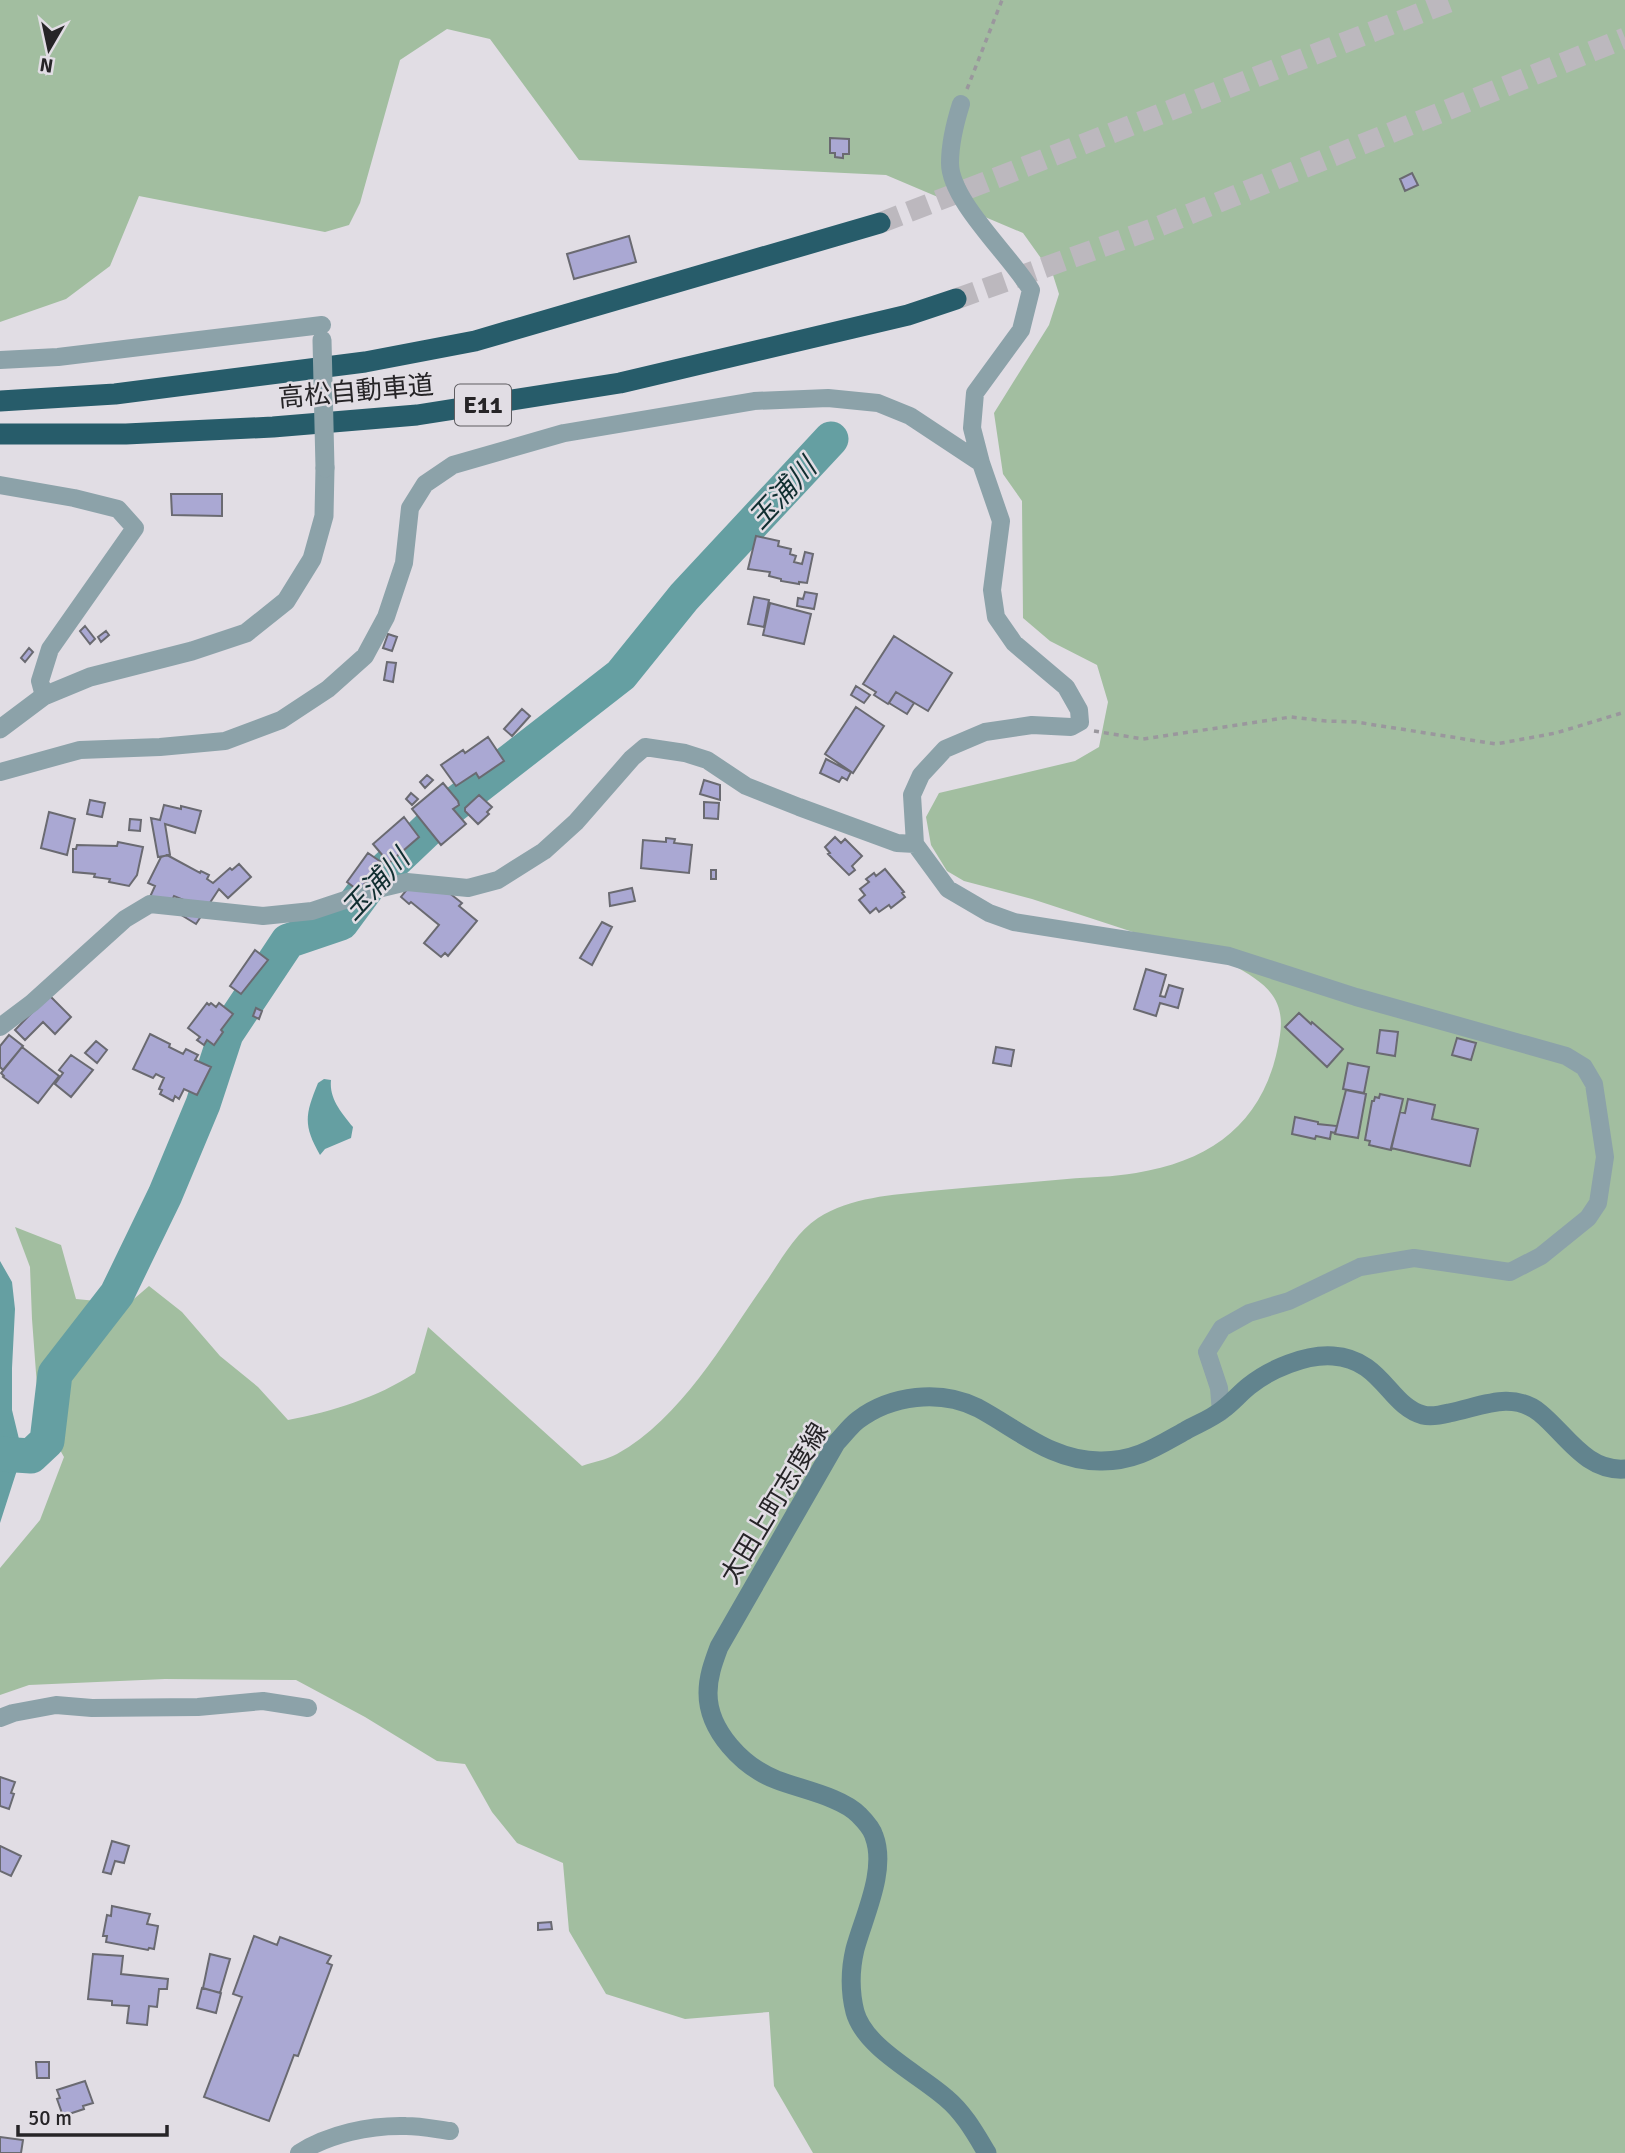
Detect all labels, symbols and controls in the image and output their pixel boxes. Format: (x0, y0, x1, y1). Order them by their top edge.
north arrow (14, 14, 84, 84)
text: N (38, 52, 55, 78)
street label: 高松自動車道 (277, 369, 435, 415)
road number: E11 (455, 384, 511, 426)
water label: 玉浦川 (742, 449, 826, 536)
water label: 玉浦川 (335, 840, 419, 927)
street label: 太田上町志度線 (714, 1417, 835, 1590)
scale bar (18, 2094, 166, 2138)
text: 50 m (28, 2105, 72, 2131)

